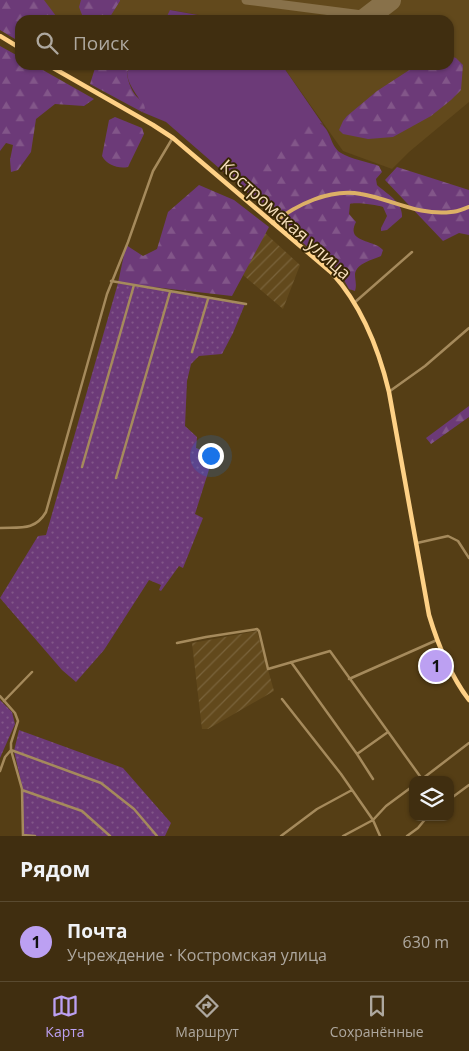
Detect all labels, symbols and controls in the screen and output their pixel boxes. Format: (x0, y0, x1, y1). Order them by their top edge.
search box (15, 15, 454, 70)
icon: search (33, 29, 61, 57)
text: Поиск (73, 30, 129, 56)
street label: Костромская улица (215, 154, 357, 284)
your location (198, 443, 224, 469)
pin: 1 (420, 647, 452, 685)
map controls (409, 776, 454, 821)
button: layers (409, 776, 454, 821)
text: Рядом (20, 855, 90, 883)
text: Почта (67, 918, 127, 944)
text: 1 (31, 931, 41, 953)
text: 630 m (403, 931, 449, 953)
text: Учреждение · Костромская улица (67, 944, 327, 966)
tab: Карта (45, 992, 85, 1041)
tab: Маршрут (175, 992, 239, 1041)
tab: Сохранённые (330, 992, 424, 1041)

